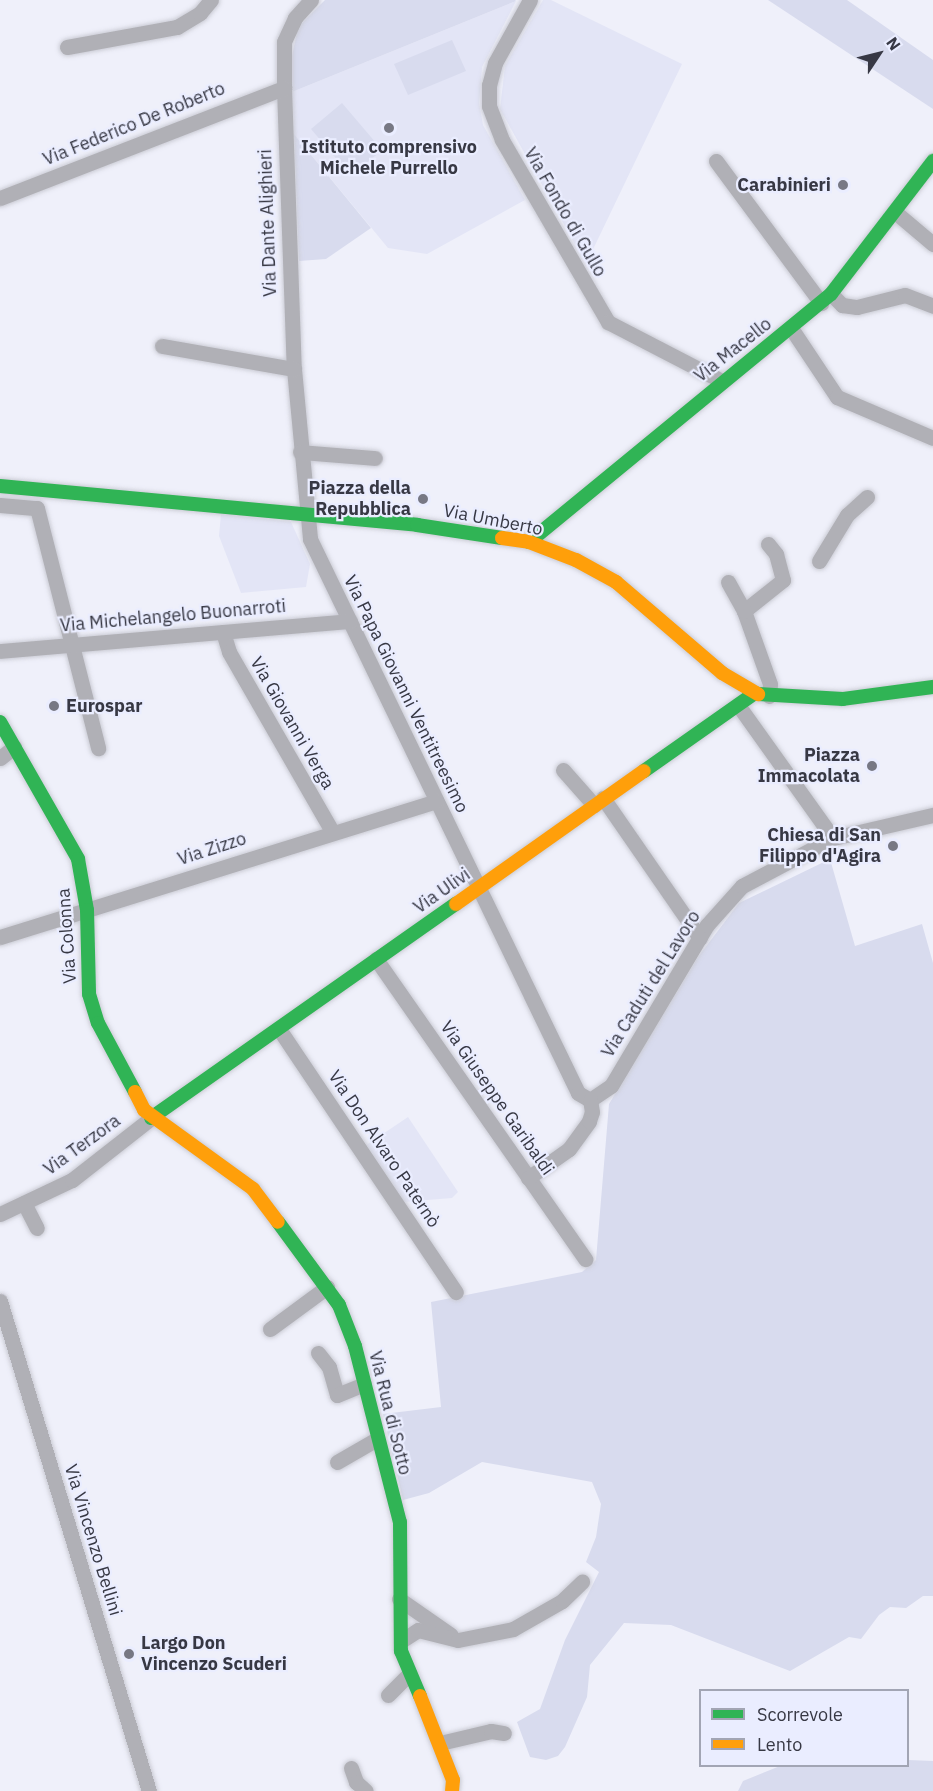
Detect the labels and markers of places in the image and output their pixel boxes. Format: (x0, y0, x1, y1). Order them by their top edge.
marker: Istituto comprensivo Michele Purrello (382, 121, 396, 135)
place label: Istituto comprensivo Michele Purrello (301, 137, 477, 180)
place label: Carabinieri (737, 174, 831, 196)
marker: Carabinieri (836, 178, 850, 192)
place label: Piazza della Repubblica (309, 478, 411, 520)
marker: Piazza della Repubblica (416, 492, 430, 506)
place label: Eurospar (66, 695, 143, 717)
marker: Eurospar (47, 699, 61, 713)
place label: Piazza Immacolata (758, 745, 860, 788)
marker: Piazza Immacolata (865, 759, 879, 773)
place label: Chiesa di San Filippo d'Agira (759, 825, 881, 868)
marker: Chiesa di San Filippo d'Agira (886, 839, 900, 853)
place label: Largo Don Vincenzo Scuderi (141, 1633, 287, 1676)
marker: Largo Don Vincenzo Scuderi (122, 1647, 136, 1661)

